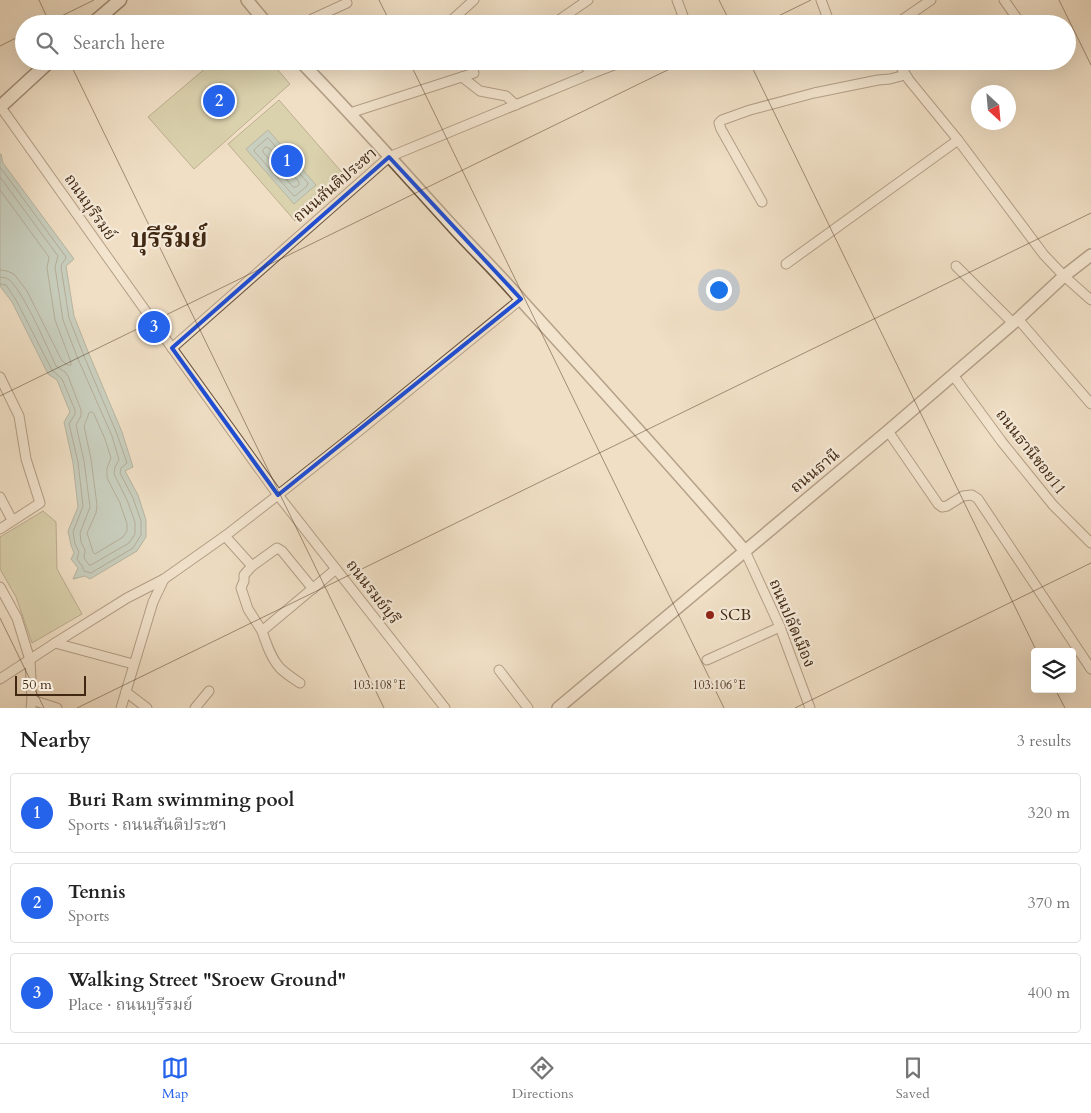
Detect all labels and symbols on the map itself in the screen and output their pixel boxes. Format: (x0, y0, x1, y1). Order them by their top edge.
pin: 2 (203, 82, 235, 120)
north arrow (971, 85, 1016, 130)
pin: 1 (271, 142, 303, 180)
street label: ถนนสันติประชา (288, 142, 382, 228)
street label: ถนนบุรีรมย์ (59, 169, 121, 245)
district label: บุรีรัมย์ (131, 221, 208, 256)
your location (706, 277, 732, 303)
pin: 3 (138, 308, 170, 346)
street label: ถนนธานีซอย11 (990, 404, 1072, 500)
street label: ถนนธานี (786, 444, 844, 498)
street label: ถนนรมย์บุรี (341, 555, 405, 629)
street label: ถนนปลัดเมือง (763, 575, 821, 671)
place label: SCB (720, 604, 751, 626)
marker: SCB (704, 609, 716, 621)
scale bar (15, 673, 86, 696)
text: 103.108°E (352, 677, 406, 693)
text: 103.106°E (692, 677, 746, 693)

